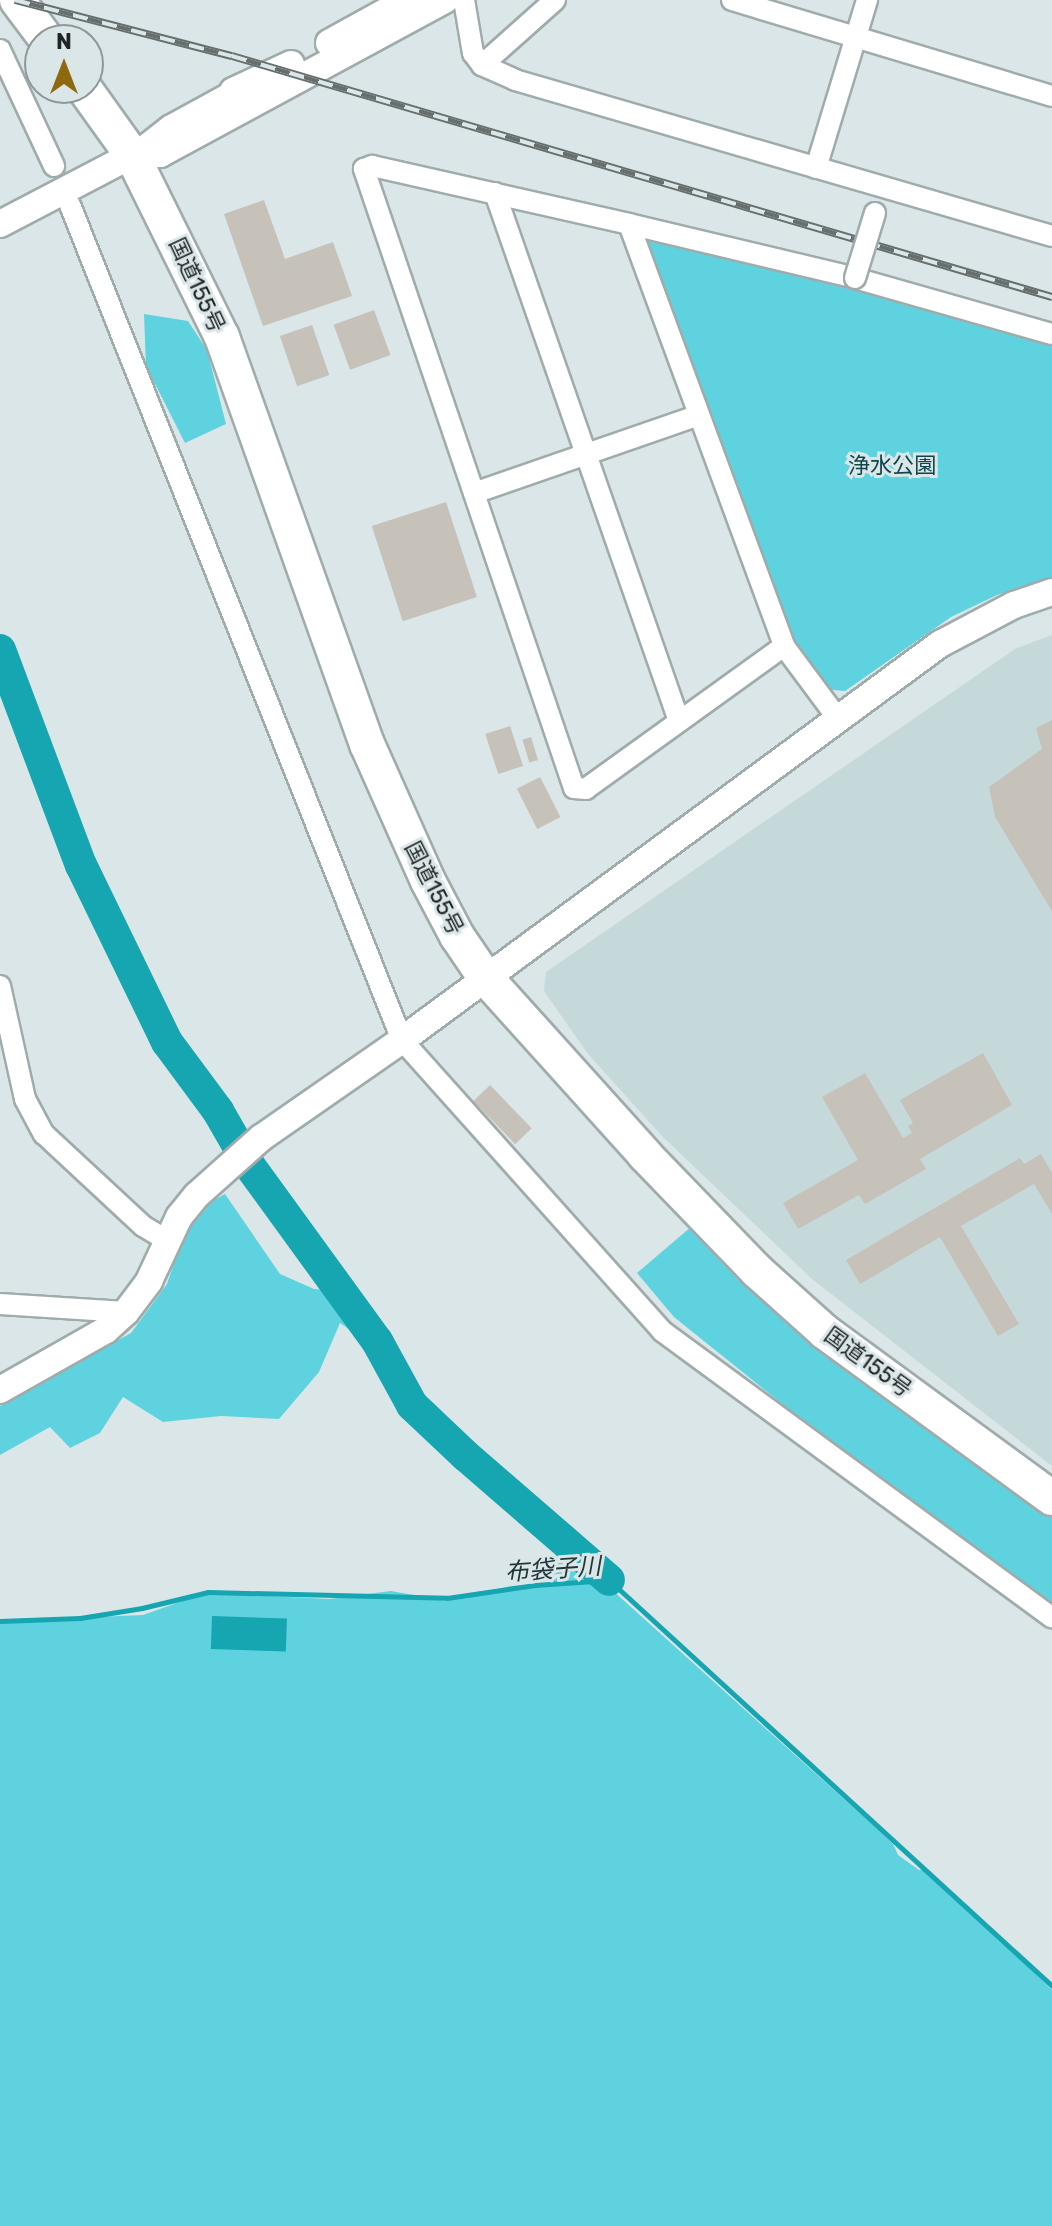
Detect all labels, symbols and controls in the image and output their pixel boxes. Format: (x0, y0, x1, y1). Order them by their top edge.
north arrow (24, 24, 104, 104)
text: N (56, 28, 72, 55)
street label: 国道155号 (164, 233, 230, 337)
park label: 浄水公園 (848, 453, 936, 479)
street label: 国道155号 (399, 837, 469, 939)
street label: 国道155号 (819, 1321, 917, 1403)
water label: 布袋子川 (504, 1552, 602, 1588)

